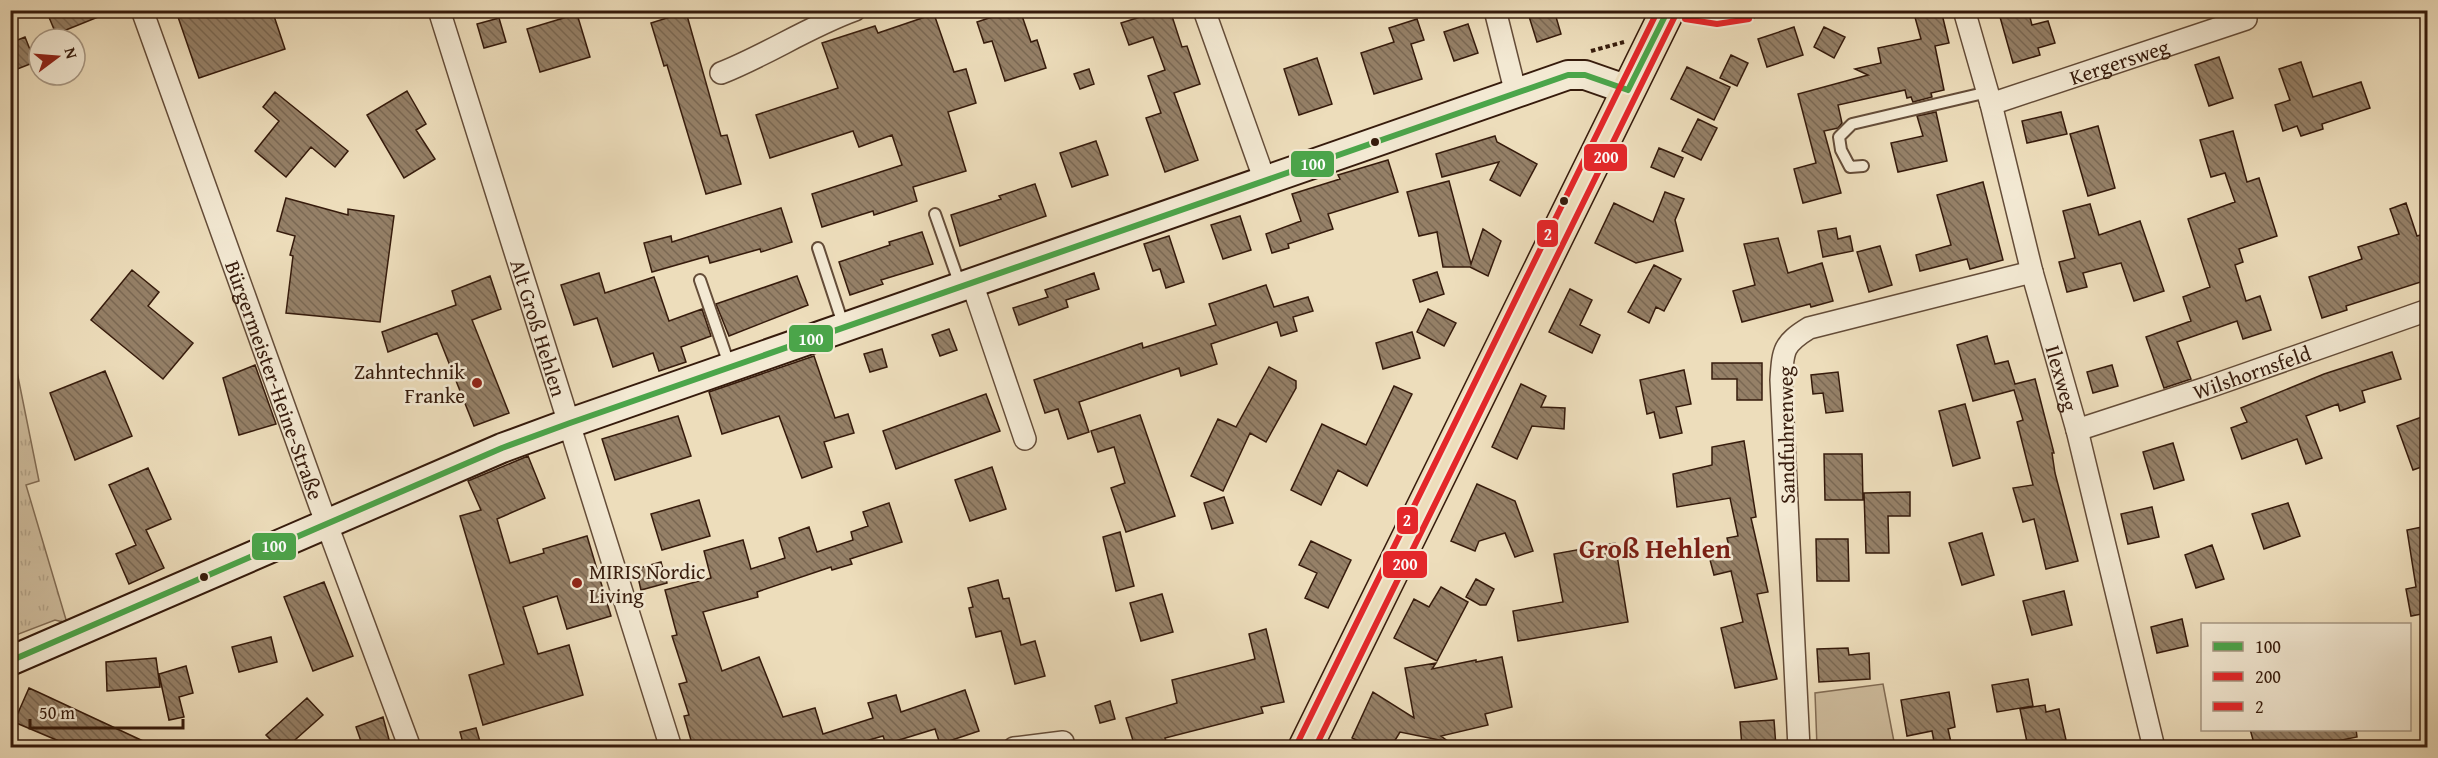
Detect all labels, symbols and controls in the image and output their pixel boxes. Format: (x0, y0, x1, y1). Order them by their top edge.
north arrow (27, 27, 87, 87)
street label: Kergersweg (2065, 30, 2173, 92)
text: N (58, 44, 85, 62)
unlabelled marker (1369, 136, 1381, 148)
line badge: 200 (1583, 143, 1628, 172)
text: 200 (1594, 145, 1618, 169)
line badge: 100 (1290, 150, 1335, 178)
text: 100 (1301, 152, 1325, 176)
unlabelled marker (1558, 195, 1570, 207)
line badge: 2 (1536, 219, 1559, 248)
text: 2 (1544, 222, 1552, 246)
street label: Alt Groß Hehlen (503, 255, 575, 400)
street label: Bürgermeister-Heine-Straße (218, 256, 332, 504)
line badge: 100 (788, 324, 834, 353)
text: 100 (799, 327, 823, 351)
street label: Wilshornsfeld (2189, 337, 2316, 407)
street label: Ilexweg (2038, 341, 2086, 415)
place label: Zahntechnik Franke (354, 356, 465, 411)
street label: Sandfuhrenweg (1769, 365, 1803, 504)
marker: Zahntechnik Franke (470, 376, 484, 390)
line badge: 2 (1396, 506, 1419, 535)
text: 2 (1403, 508, 1411, 532)
district label: Groß Hehlen (1579, 528, 1731, 568)
line badge: 100 (251, 532, 297, 561)
text: 100 (262, 534, 286, 558)
line badge: 200 (1382, 550, 1428, 579)
text: 200 (1393, 552, 1417, 576)
place label: MIRIS Nordic Living (589, 556, 705, 611)
unlabelled marker (198, 571, 210, 583)
marker: MIRIS Nordic Living (570, 576, 584, 590)
legend (2201, 623, 2411, 731)
text: 100 (2255, 633, 2281, 660)
text: 200 (2255, 663, 2281, 690)
scale bar (30, 692, 183, 730)
text: 2 (2255, 693, 2264, 720)
text: 50 m (39, 699, 75, 726)

